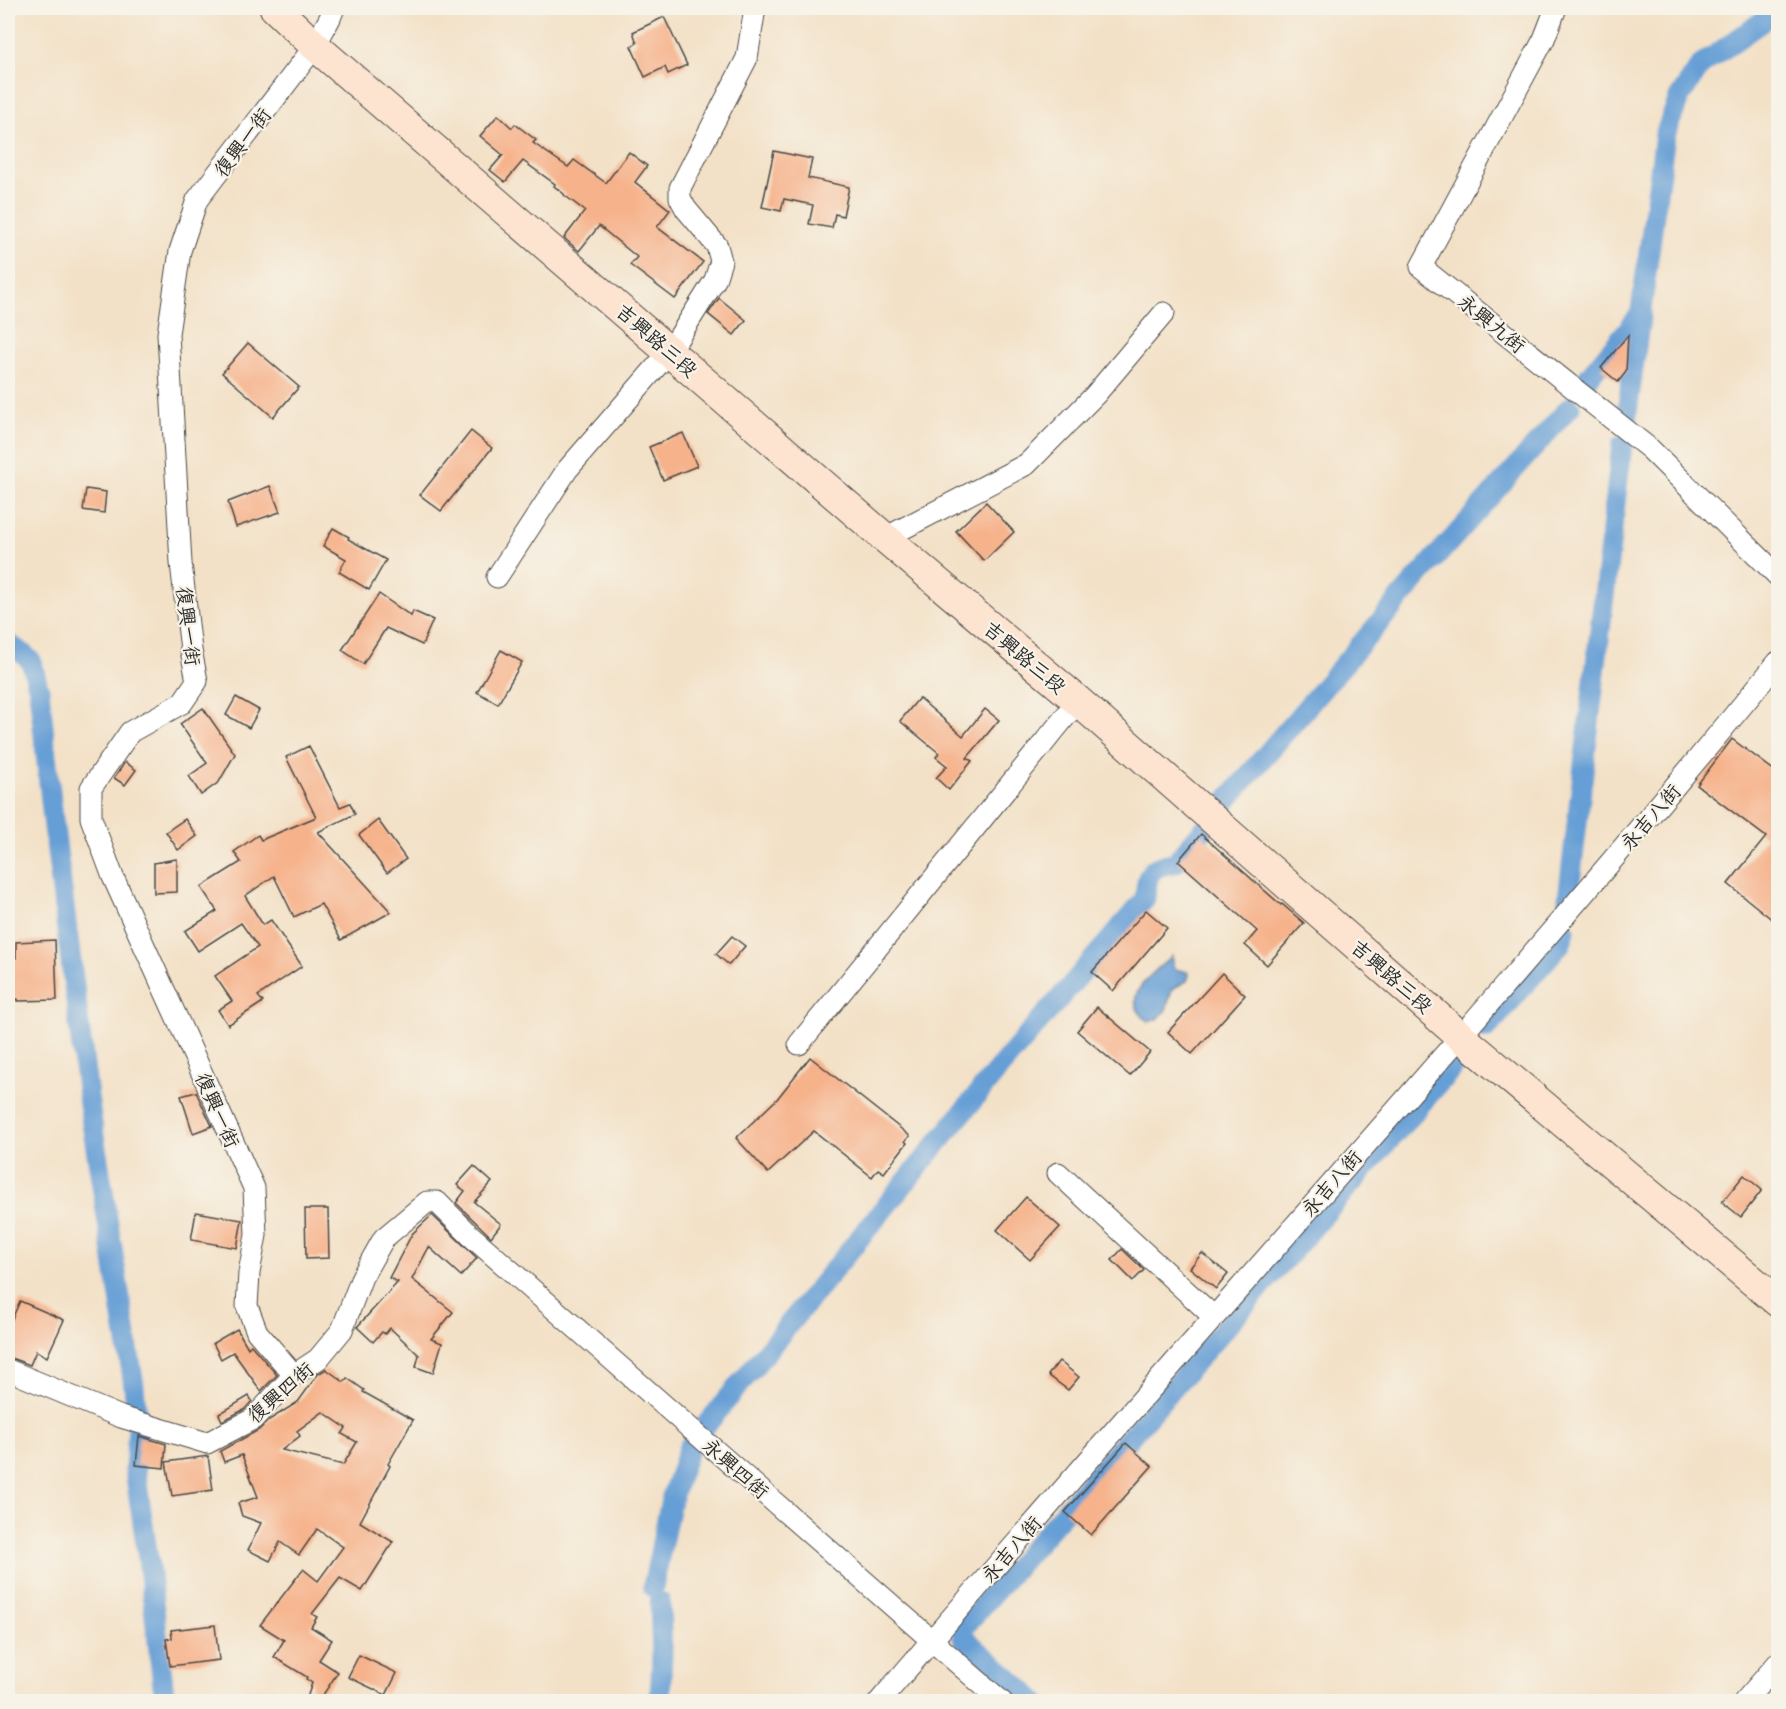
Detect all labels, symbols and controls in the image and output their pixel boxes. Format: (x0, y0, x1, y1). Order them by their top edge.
street label: 復興一街 (207, 102, 277, 182)
street label: 永興九街 (1452, 287, 1532, 359)
street label: 吉興路三段 (610, 297, 704, 383)
street label: 復興一街 (171, 585, 207, 667)
street label: 吉興路三段 (978, 615, 1072, 699)
street label: 永吉八街 (1614, 778, 1686, 856)
street label: 吉興路三段 (1345, 933, 1439, 1019)
street label: 復興一街 (189, 1068, 247, 1152)
street label: 永吉八街 (1295, 1144, 1367, 1222)
street label: 復興四街 (241, 1356, 319, 1428)
street label: 永興四街 (697, 1432, 775, 1504)
street label: 永吉八街 (975, 1510, 1047, 1588)

